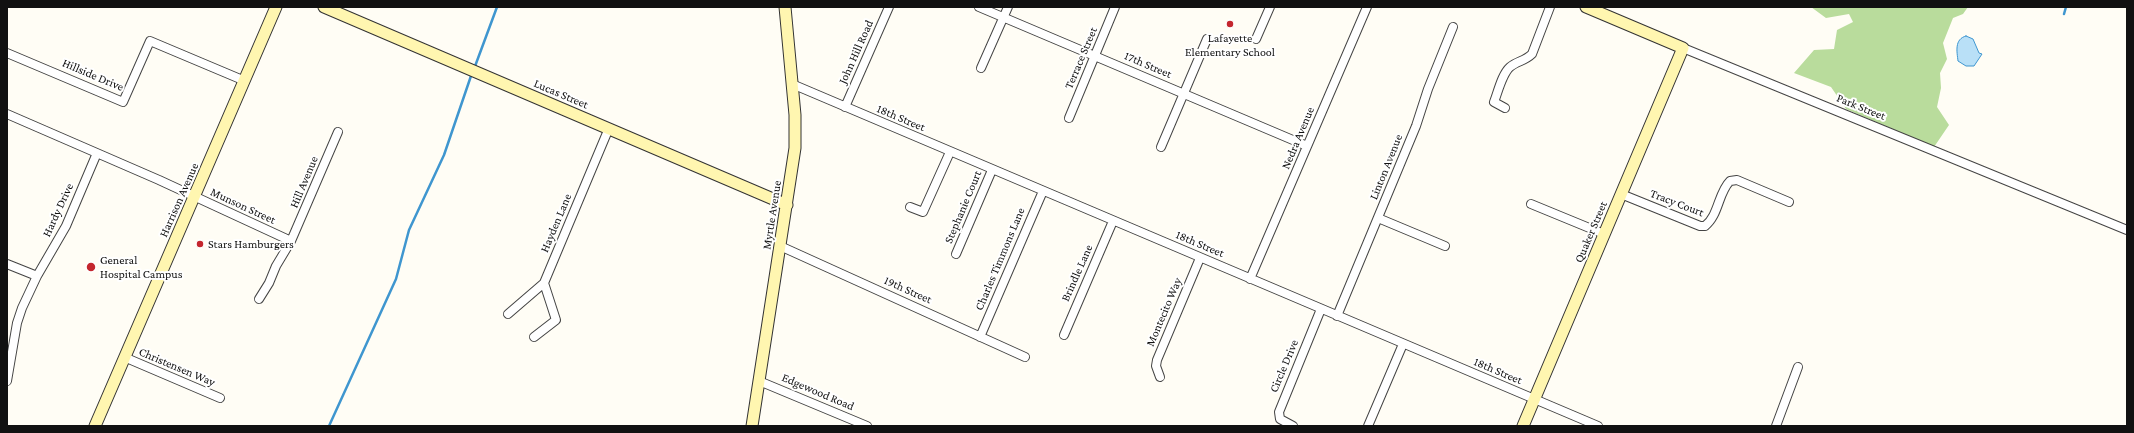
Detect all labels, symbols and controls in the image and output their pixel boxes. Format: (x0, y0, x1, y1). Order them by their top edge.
street label: John Hill Road (835, 18, 877, 86)
marker: Lafayette Elementary School (1225, 19, 1235, 29)
street label: Terrace Street (1062, 25, 1100, 91)
place label: Lafayette Elementary School (1185, 31, 1275, 59)
street label: 17th Street (1122, 49, 1174, 81)
street label: Hillside Drive (60, 56, 126, 94)
street label: Lucas Street (532, 76, 590, 112)
street label: Park Street (1834, 91, 1888, 123)
street label: 18th Street (875, 101, 927, 135)
street label: Nedra Avenue (1278, 105, 1318, 171)
street label: Linton Avenue (1366, 132, 1406, 202)
street label: Hill Avenue (287, 154, 321, 210)
street label: Harrison Avenue (156, 161, 202, 239)
street label: Stephanie Court (941, 168, 985, 246)
street label: Myrtle Avenue (759, 179, 785, 251)
street label: Hardy Drive (39, 181, 77, 239)
street label: Munson Street (208, 185, 278, 227)
street label: Tracy Court (1648, 186, 1706, 220)
street label: Hayden Lane (537, 191, 575, 255)
street label: Quaker Street (1572, 199, 1610, 265)
street label: Charles Timmons Lane (972, 205, 1028, 313)
street label: 18th Street (1174, 227, 1226, 261)
place label: Stars Hamburgers (208, 237, 294, 251)
marker: Stars Hamburgers (195, 239, 205, 249)
street label: Brindle Lane (1058, 242, 1096, 304)
place label: General Hospital Campus (100, 253, 182, 281)
marker: General Hospital Campus (85, 261, 97, 273)
street label: 19th Street (882, 273, 934, 307)
street label: Montecito Way (1143, 275, 1185, 349)
street label: Circle Drive (1266, 337, 1302, 395)
street label: Christensen Way (137, 344, 217, 390)
street label: 18th Street (1472, 354, 1524, 388)
street label: Edgewood Road (780, 370, 856, 414)

